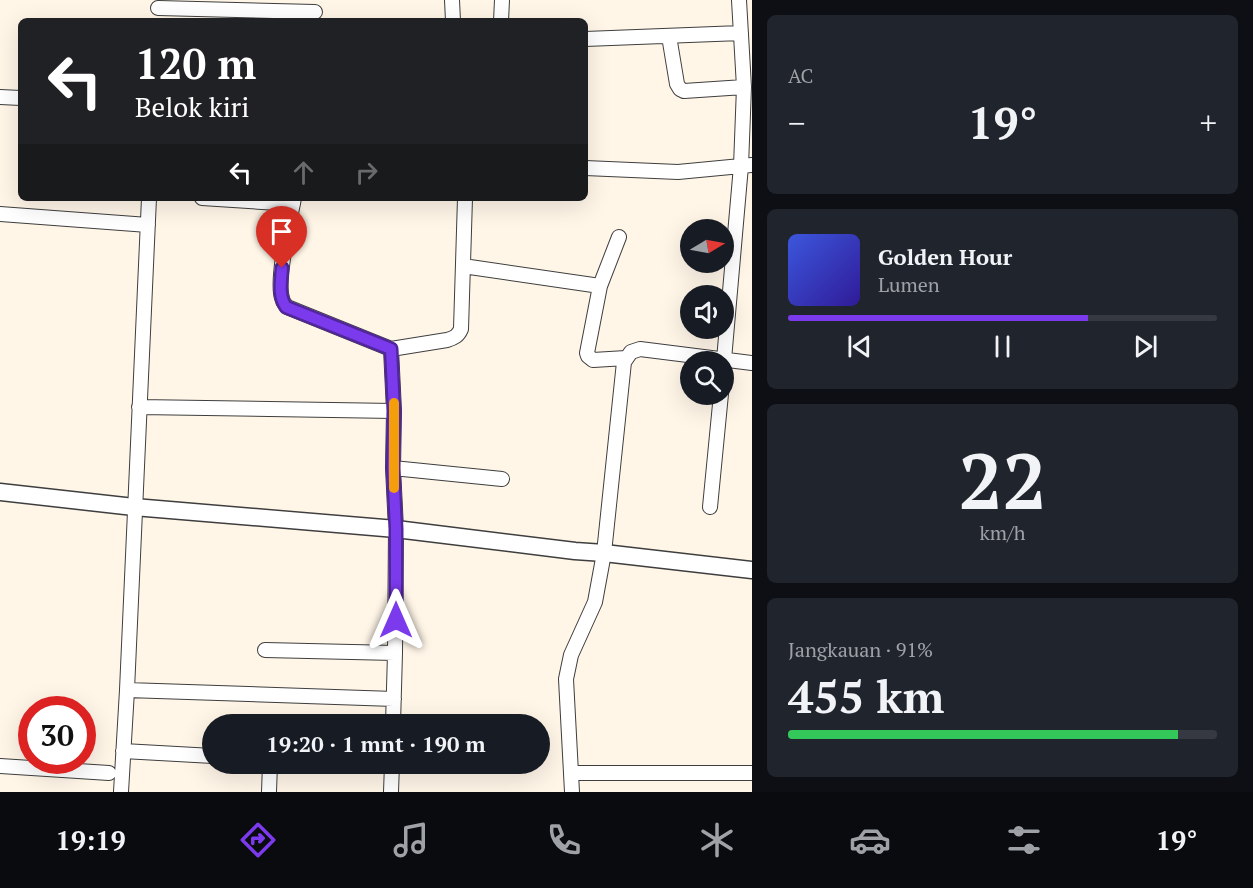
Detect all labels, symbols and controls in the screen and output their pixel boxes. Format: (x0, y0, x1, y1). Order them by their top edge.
text: 120 m (135, 35, 256, 91)
icon: left (36, 42, 114, 120)
text: AC (788, 62, 813, 89)
text: Belok kiri (135, 89, 249, 125)
text: 19° (968, 92, 1037, 152)
text: − (788, 101, 806, 144)
text: + (1199, 101, 1217, 144)
icon: left (224, 156, 257, 189)
icon: ahead (287, 156, 320, 189)
icon: right (350, 156, 383, 189)
pin (256, 206, 307, 268)
icon: arrive (265, 215, 298, 248)
north arrow (680, 219, 734, 273)
map controls (680, 219, 734, 405)
text: Golden Hour (878, 242, 1012, 271)
text: Lumen (878, 271, 940, 298)
button: sound (680, 285, 734, 339)
icon: previous (843, 330, 876, 363)
icon: pause (986, 330, 1019, 363)
icon: next (1129, 330, 1162, 363)
button: search (680, 351, 734, 405)
text: 22 (958, 428, 1047, 531)
text: km/h (979, 519, 1026, 546)
position arrow (364, 588, 428, 652)
text: Jangkauan · 91% (788, 636, 933, 663)
text: 455 km (788, 666, 944, 726)
speed limit sign: 30 (18, 696, 96, 774)
text: 19:20 · 1 mnt · 190 m (266, 729, 486, 758)
icon: directions (237, 819, 279, 861)
icon: music (390, 819, 432, 861)
icon: phone (543, 819, 585, 861)
icon: climate (696, 819, 738, 861)
icon: car (849, 819, 891, 861)
icon: filters (1003, 819, 1045, 861)
text: 19:19 (56, 822, 126, 858)
text: 19° (1156, 822, 1197, 858)

